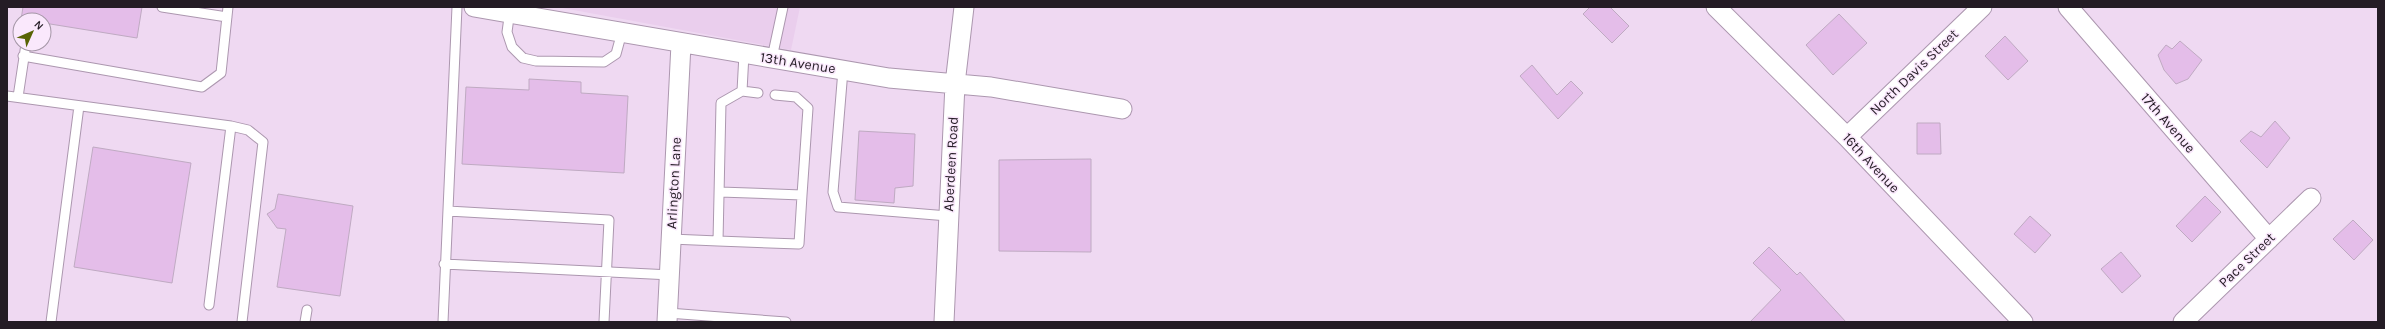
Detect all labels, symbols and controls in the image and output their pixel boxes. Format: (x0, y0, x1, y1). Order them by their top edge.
north arrow (12, 12, 52, 52)
text: N (31, 18, 46, 33)
street label: North Davis Street (1866, 25, 1962, 119)
street label: 13th Avenue (759, 49, 837, 77)
street label: 17th Avenue (2137, 89, 2199, 157)
street label: Aberdeen Road (940, 116, 962, 212)
street label: 16th Avenue (1839, 129, 1903, 197)
street label: Arlington Lane (663, 137, 685, 229)
street label: Pace Street (2215, 229, 2279, 291)

